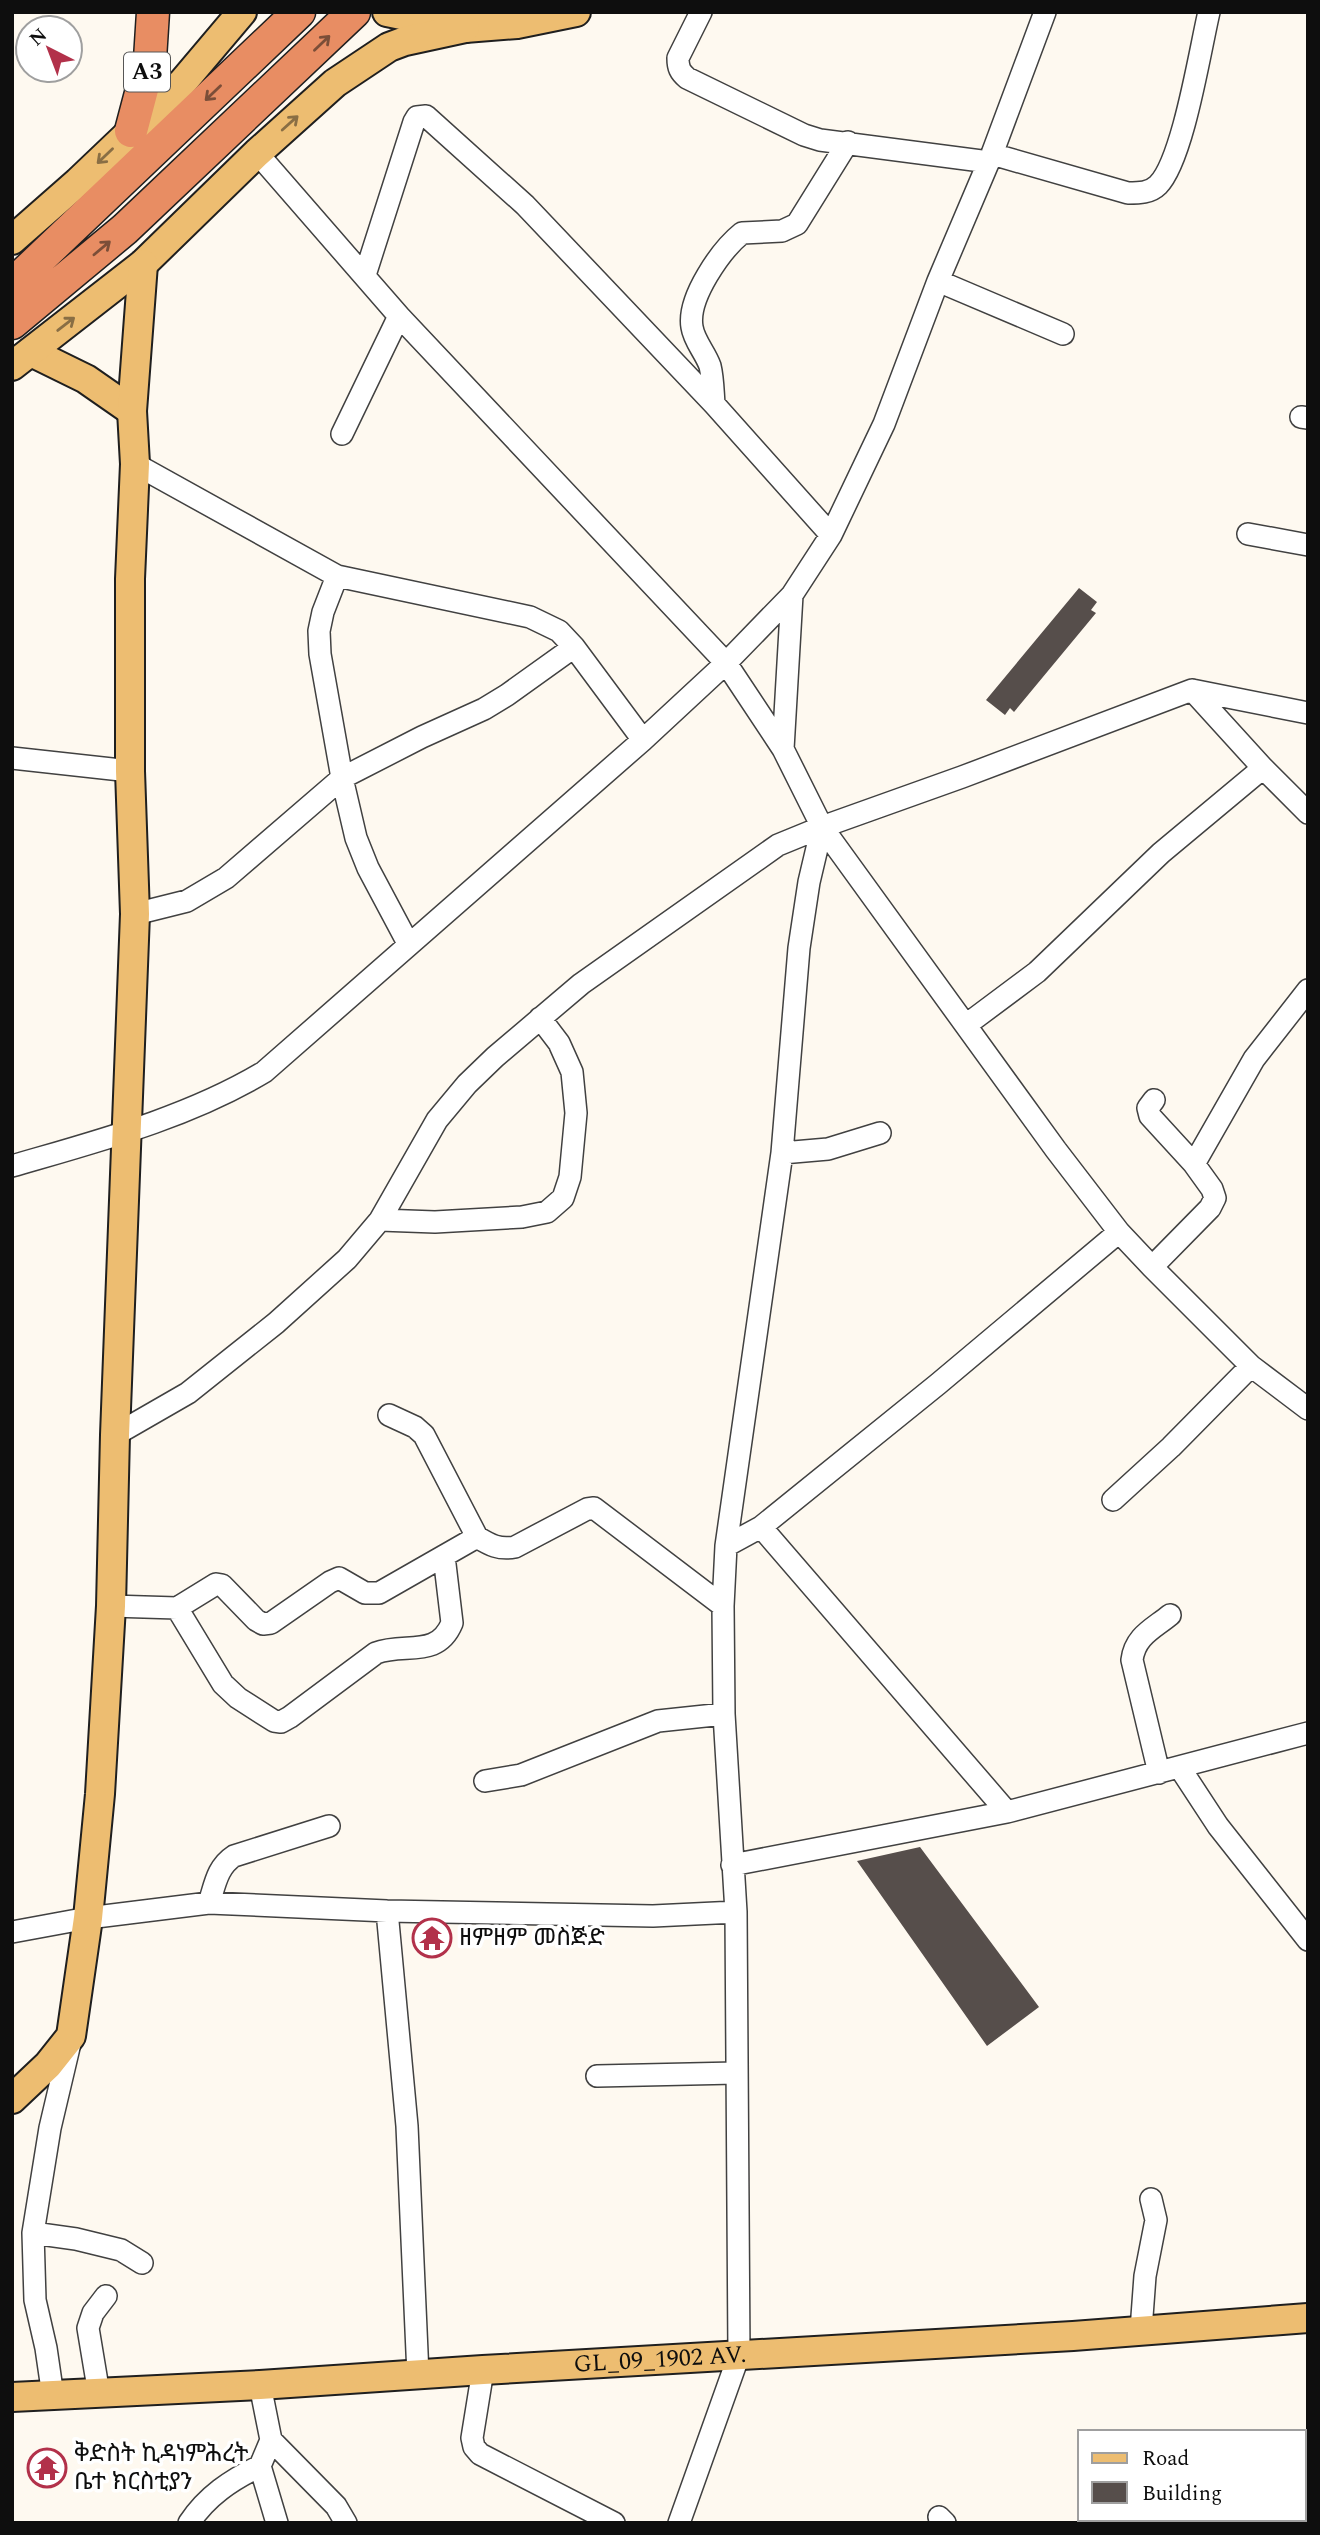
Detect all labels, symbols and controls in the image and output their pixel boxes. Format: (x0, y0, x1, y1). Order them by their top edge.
north arrow (14, 14, 84, 84)
text: N (23, 22, 54, 53)
one-way arrow (313, 34, 330, 51)
road number: A3 (124, 53, 170, 92)
one-way arrow (205, 84, 222, 101)
one-way arrow (281, 115, 299, 131)
one-way arrow (97, 148, 114, 165)
one-way arrow (93, 240, 111, 256)
one-way arrow (57, 317, 75, 332)
temple icon: ዘምዘም መስጅድ (411, 1917, 453, 1959)
place label: ዘምዘም መስጅድ (459, 1920, 605, 1956)
street label: GL_09_1902 AV. (572, 2337, 747, 2383)
legend (1078, 2430, 1306, 2521)
place label: ቅድስት ኪዳነምሕረት ቤተ ክርስቲያን (74, 2436, 249, 2500)
text: Road (1142, 2443, 1189, 2475)
temple icon: ቅድስት ኪዳነምሕረት ቤተ ክርስቲያን (26, 2447, 68, 2489)
text: Building (1142, 2478, 1222, 2510)

